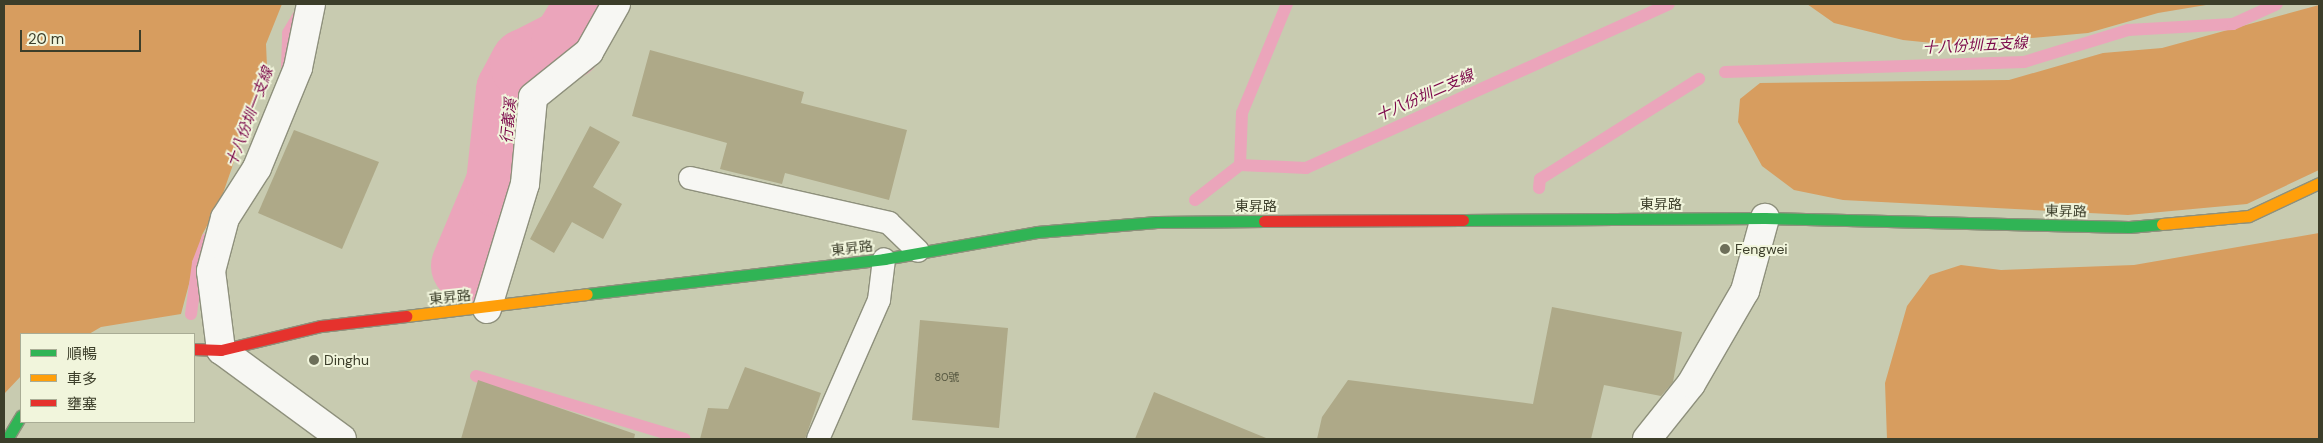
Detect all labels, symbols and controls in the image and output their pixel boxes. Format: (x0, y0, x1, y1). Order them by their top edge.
scale bar (22, 20, 144, 52)
text: 20 m (28, 29, 64, 49)
water label: 十八份圳五支線 (1922, 34, 2028, 58)
water label: 十八份圳一支線 (223, 65, 277, 169)
water label: 十八份圳二支線 (1373, 66, 1477, 126)
water label: 行義溪 (498, 98, 520, 144)
street label: 東昇路 (1640, 196, 1682, 212)
street label: 東昇路 (1235, 198, 1277, 214)
street label: 東昇路 (2045, 202, 2087, 220)
street label: 東昇路 (830, 237, 874, 259)
place label: Fengwei (1735, 241, 1788, 257)
marker: Fengwei (1719, 243, 1731, 255)
street label: 東昇路 (428, 286, 472, 308)
legend (20, 333, 195, 423)
text: 順暢 (67, 344, 97, 364)
place label: Dinghu (324, 352, 369, 368)
marker: Dinghu (308, 354, 320, 366)
text: 車多 (67, 369, 97, 389)
house number: 80號 (934, 370, 960, 384)
text: 壅塞 (67, 394, 97, 414)

